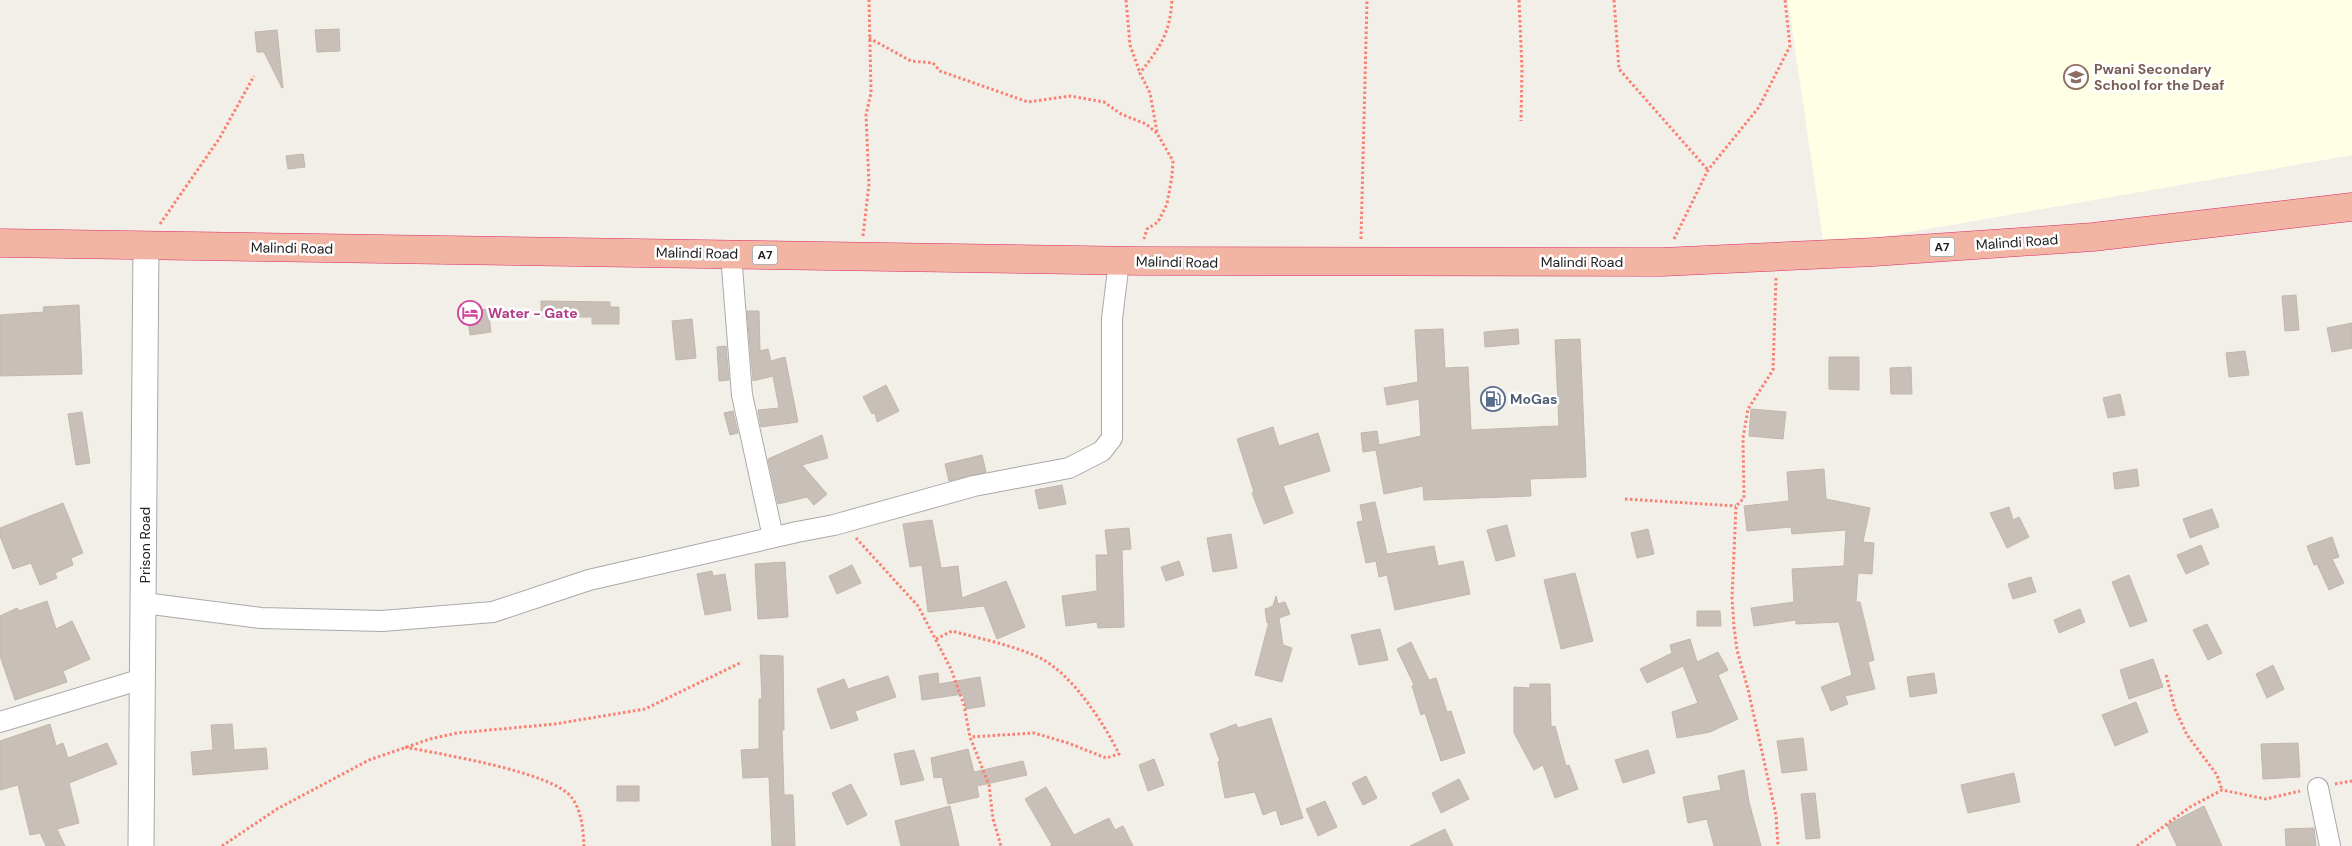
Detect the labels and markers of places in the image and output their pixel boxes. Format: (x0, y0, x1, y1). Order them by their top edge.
place label: Pwani Secondary School for the Deaf (2094, 60, 2224, 94)
school or university icon: Pwani Secondary School for the Deaf (2063, 64, 2089, 90)
hotel icon: Water - Gate (457, 300, 483, 326)
place label: Water - Gate (488, 304, 578, 322)
fuel station icon: MoGas (1480, 386, 1506, 412)
place label: MoGas (1510, 390, 1558, 408)

